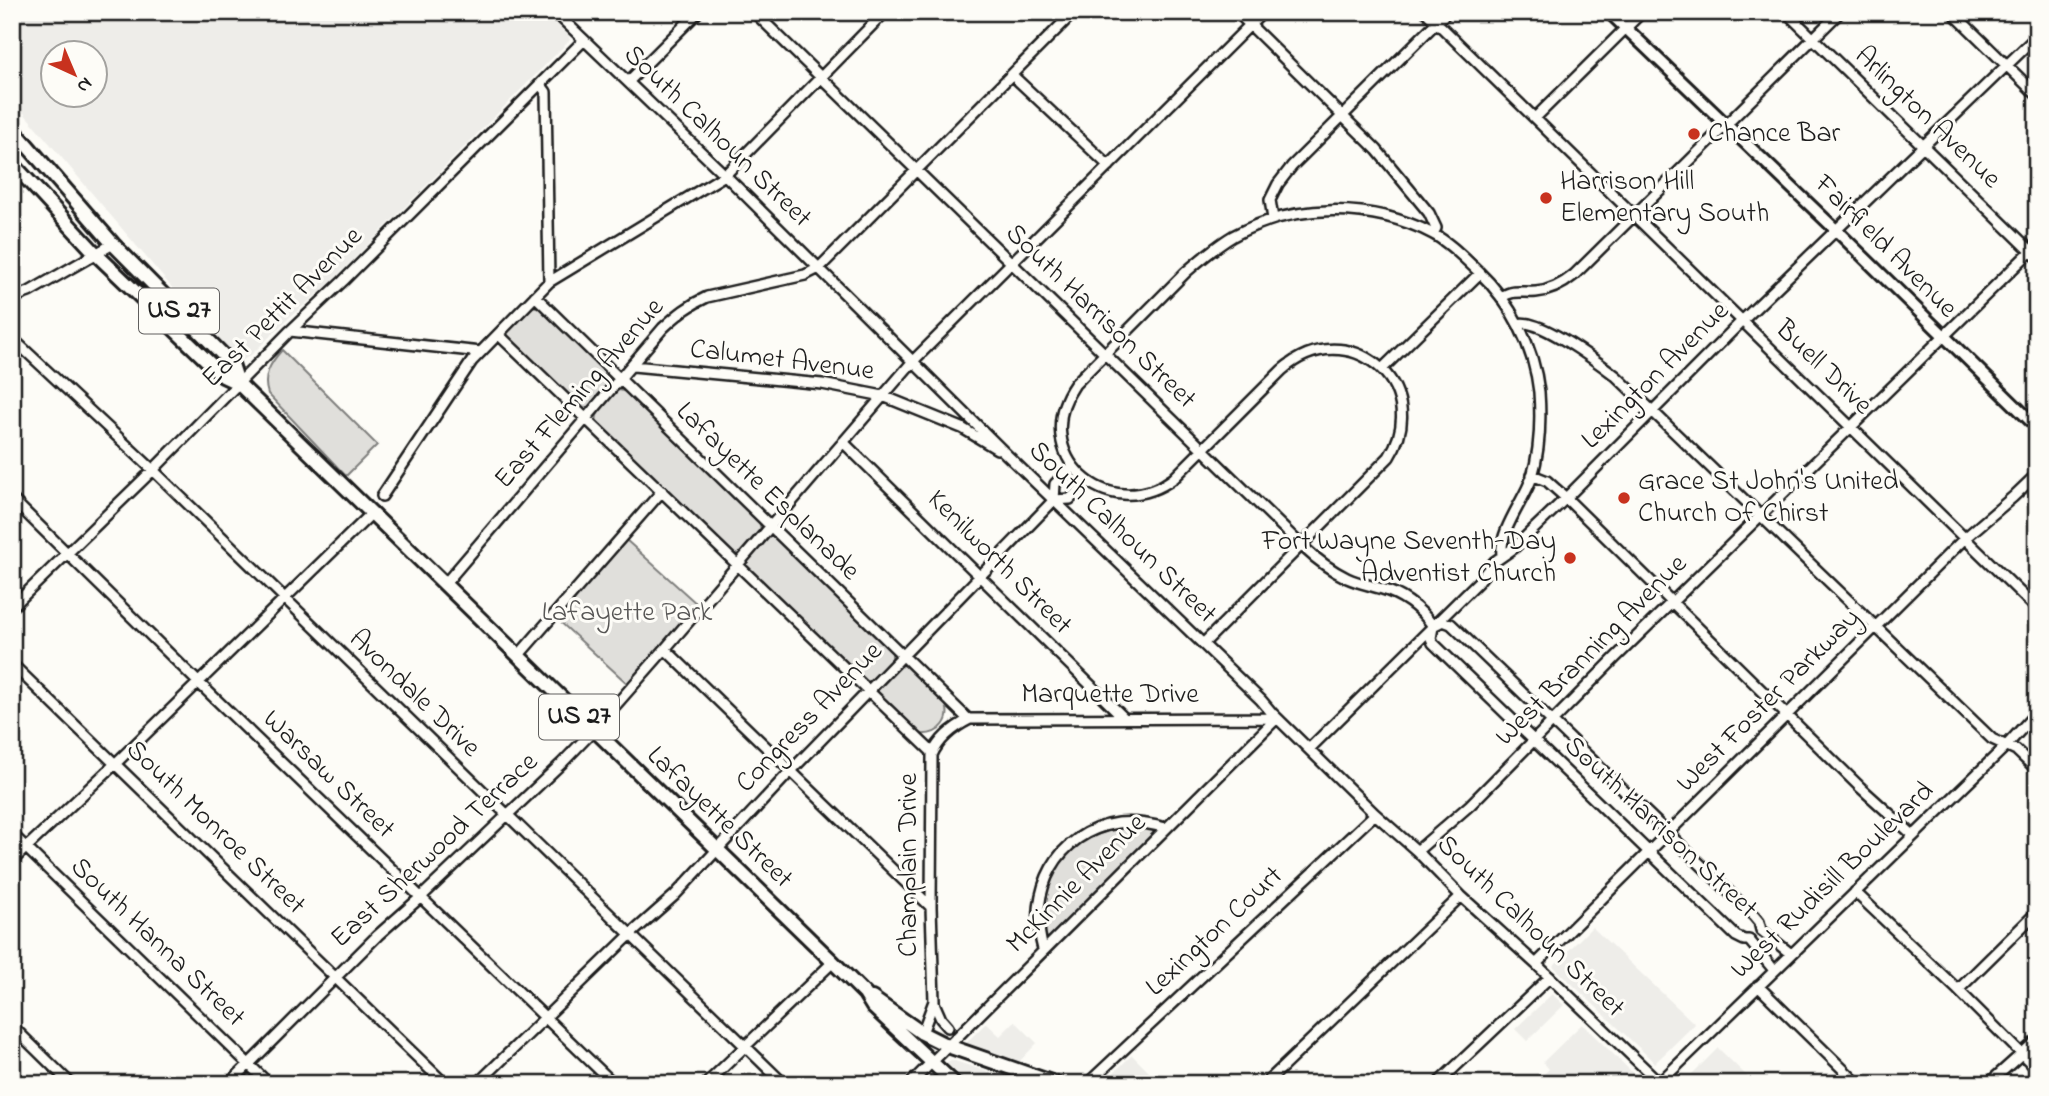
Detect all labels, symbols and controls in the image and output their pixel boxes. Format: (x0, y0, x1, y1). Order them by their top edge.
street label: South Calhoun Street (613, 36, 821, 238)
street label: Arlington Avenue (1844, 37, 2010, 199)
north arrow (38, 38, 108, 108)
text: N (70, 70, 98, 99)
place label: Chance Bar (1708, 114, 1841, 155)
marker: Chance Bar (1686, 126, 1702, 142)
place label: Harrison Hill Elementary South (1560, 162, 1769, 235)
street label: Fairfield Avenue (1803, 165, 1967, 329)
marker: Harrison Hill Elementary South (1538, 190, 1554, 206)
street label: South Harrison Street (995, 215, 1205, 419)
street label: East Pettit Avenue (193, 218, 373, 398)
road number: US 27 (139, 288, 219, 334)
street label: East Fleming Avenue (485, 289, 675, 499)
street label: Lexington Avenue (1572, 292, 1740, 460)
street label: Buell Drive (1764, 310, 1882, 426)
street label: Calumet Avenue (687, 329, 877, 393)
street label: Lafayette Esplanade (665, 393, 869, 591)
street label: South Calhoun Street (1018, 432, 1226, 634)
place label: Grace St John's United Church Of Chirst (1638, 462, 1899, 535)
street label: Kenilworth Street (917, 481, 1081, 645)
marker: Grace St John's United Church Of Chirst (1616, 490, 1632, 506)
place label: Fort Wayne Seventh-Day Adventist Church (1261, 522, 1556, 595)
street label: West Branning Avenue (1487, 545, 1698, 756)
marker: Fort Wayne Seventh-Day Adventist Church (1562, 550, 1578, 566)
park label: Lafayette Park (542, 593, 713, 634)
street label: West Foster Parkway (1667, 599, 1871, 803)
street label: Avondale Drive (339, 620, 490, 768)
street label: Congress Avenue (727, 633, 893, 803)
street label: Marquette Drive (1021, 675, 1199, 716)
road number: US 27 (539, 694, 619, 740)
street label: Warsaw Street (252, 701, 404, 849)
street label: South Harrison Street (1554, 727, 1766, 929)
street label: South Monroe Street (116, 731, 314, 925)
street label: Lafayette Street (636, 737, 802, 899)
street label: East Sherwood Terrace (322, 743, 548, 958)
street label: West Rudisill Boulevard (1722, 772, 1944, 989)
street label: Champlain Drive (889, 773, 930, 957)
street label: McKinnie Avenue (997, 804, 1157, 964)
street label: South Calhoun Street (1426, 826, 1634, 1028)
street label: South Hanna Street (60, 848, 254, 1038)
street label: Lexington Court (1137, 857, 1293, 1007)

